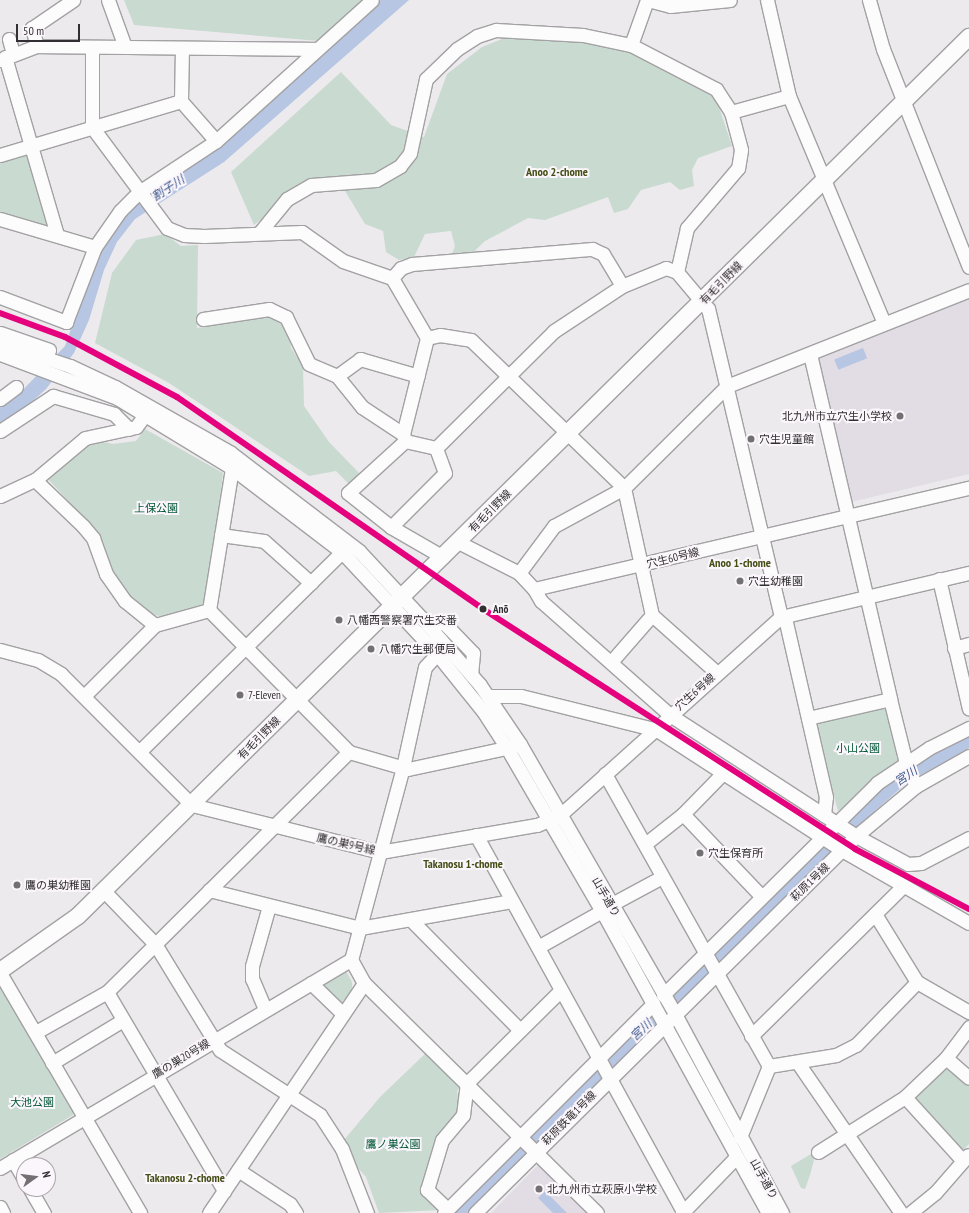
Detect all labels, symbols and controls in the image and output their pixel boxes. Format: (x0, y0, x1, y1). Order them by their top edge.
scale bar (18, 16, 82, 42)
text: 50 m (23, 23, 44, 38)
district label: Anoo 2-chome (526, 165, 588, 179)
water label: 割子川 (149, 172, 187, 204)
street label: 有毛引野線 (697, 259, 745, 307)
place label: 北九州市立穴生小学校 (782, 409, 892, 423)
marker: 北九州市立穴生小学校 (895, 411, 905, 421)
place label: 穴生児童館 (759, 432, 814, 446)
marker: 穴生児童館 (746, 434, 756, 444)
street label: 有毛引野線 (466, 487, 514, 535)
park label: 上保公園 (134, 501, 178, 515)
street label: 穴生60号線 (645, 545, 701, 571)
district label: Anoo 1-chome (709, 556, 771, 570)
place label: 穴生幼稚園 (748, 574, 803, 588)
marker: 穴生幼稚園 (735, 576, 745, 586)
marker: Anō (476, 602, 490, 616)
place label: Anō (493, 602, 508, 616)
place label: 八幡西警察署穴生交番 (347, 613, 457, 627)
marker: 八幡西警察署穴生交番 (334, 615, 344, 625)
place label: 八幡穴生郵便局 (379, 642, 456, 656)
marker: 八幡穴生郵便局 (366, 644, 376, 654)
street label: 穴生6号線 (672, 671, 718, 713)
place label: 7-Eleven (248, 688, 281, 702)
marker: 7-Eleven (235, 690, 245, 700)
street label: 有毛引野線 (235, 714, 283, 762)
park label: 小山公園 (836, 741, 880, 755)
water label: 宮川 (892, 763, 920, 789)
street label: 鷹の巣9号線 (315, 831, 377, 857)
place label: 穴生保育所 (708, 846, 763, 860)
marker: 穴生保育所 (695, 848, 705, 858)
district label: Takanosu 1-chome (423, 857, 503, 871)
street label: 萩原1号線 (788, 860, 832, 904)
street label: 山手通り (589, 875, 623, 919)
place label: 鷹の巣幼稚園 (25, 878, 91, 892)
marker: 鷹の巣幼稚園 (12, 880, 22, 890)
water label: 宮川 (627, 1017, 655, 1043)
street label: 鷹の巣20号線 (150, 1037, 212, 1081)
street label: 萩原鉄竜1号線 (539, 1088, 599, 1148)
park label: 大池公園 (10, 1095, 54, 1109)
park label: 鷹ノ巣公園 (366, 1137, 420, 1151)
north arrow (16, 1157, 56, 1197)
street label: 山手通り (748, 1157, 780, 1201)
text: N (39, 1170, 54, 1179)
district label: Takanosu 2-chome (145, 1171, 225, 1185)
place label: 北九州市立萩原小学校 (547, 1182, 657, 1196)
marker: 北九州市立萩原小学校 (534, 1184, 544, 1194)

